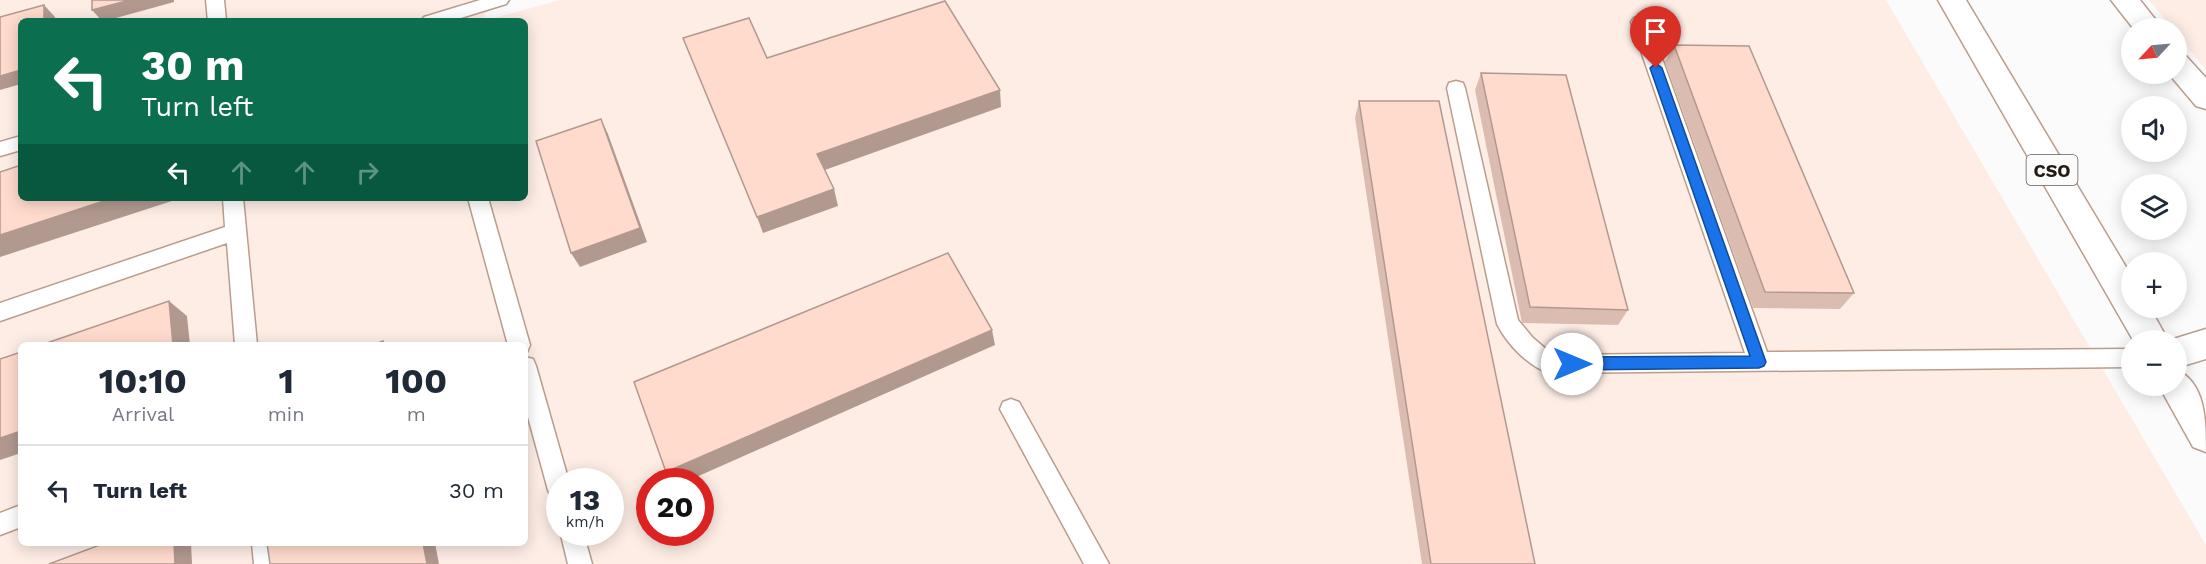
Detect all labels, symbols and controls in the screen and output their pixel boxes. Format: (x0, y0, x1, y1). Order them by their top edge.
pin (1630, 6, 1681, 68)
icon: arrive (1639, 15, 1672, 48)
north arrow (2121, 18, 2187, 84)
map controls (2121, 18, 2187, 396)
text: 30 m (141, 41, 245, 90)
icon: left (42, 42, 120, 120)
text: Turn left (141, 91, 253, 123)
button: sound (2121, 96, 2187, 162)
road number: CSO (2026, 155, 2078, 185)
icon: left (162, 156, 195, 189)
icon: ahead (225, 156, 258, 189)
icon: ahead (288, 156, 321, 189)
icon: right (351, 156, 384, 189)
button: layers (2121, 174, 2187, 240)
button: + (2121, 252, 2187, 318)
button: − (2121, 330, 2187, 396)
position arrow (1540, 332, 1604, 396)
text: 10:10 (99, 360, 187, 402)
text: 1 (278, 360, 294, 402)
text: 100 (385, 360, 447, 402)
text: Arrival (112, 402, 174, 426)
text: min (268, 402, 305, 426)
text: m (407, 402, 426, 426)
speed limit sign: 20 (636, 468, 714, 546)
icon: left (42, 474, 75, 507)
text: Turn left (93, 478, 187, 503)
text: 30 m (449, 478, 504, 503)
text: 13 (570, 482, 600, 517)
text: km/h (566, 513, 604, 531)

